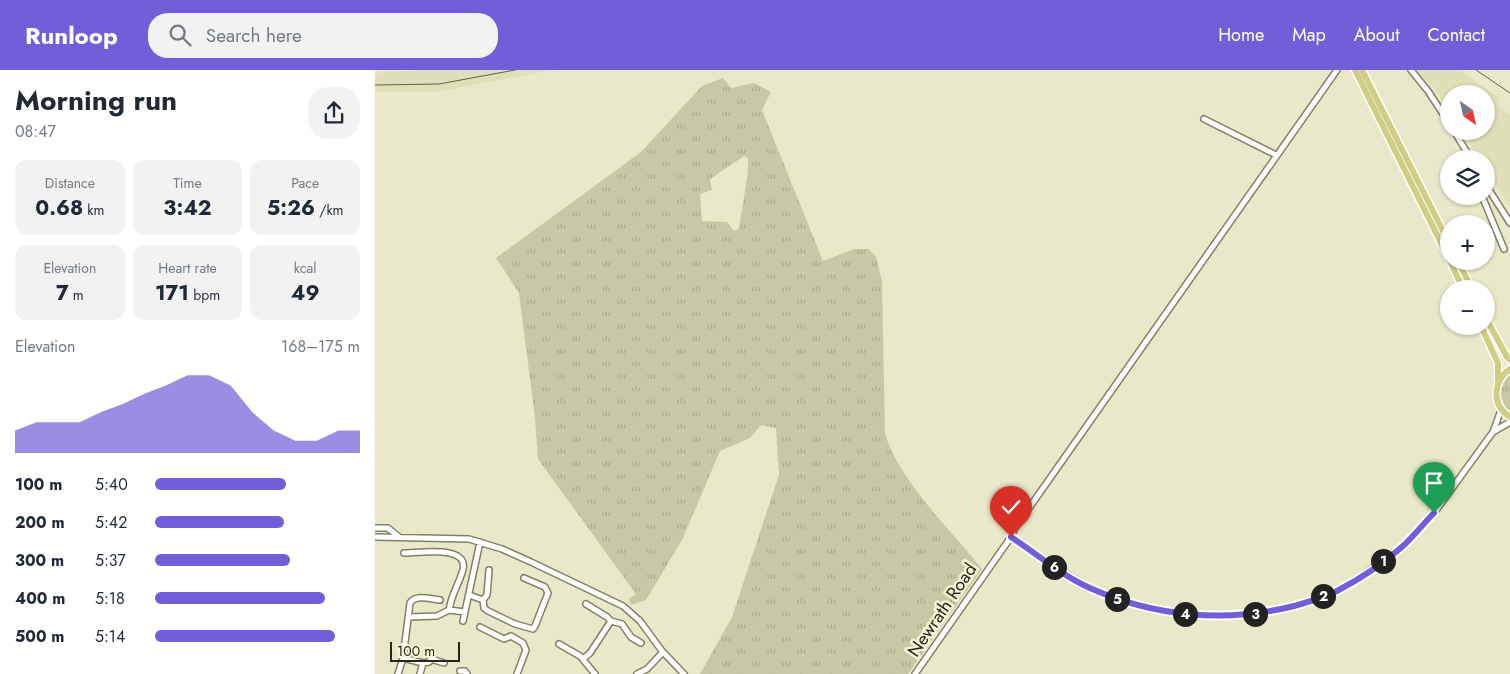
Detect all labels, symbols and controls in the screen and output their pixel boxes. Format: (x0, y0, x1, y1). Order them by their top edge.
search box (148, 13, 498, 58)
text: Runloop (25, 18, 118, 53)
icon: search (166, 21, 194, 49)
text: Search here (206, 22, 302, 49)
text: Home (1218, 22, 1264, 48)
text: Map (1292, 22, 1326, 48)
text: About (1354, 22, 1399, 48)
text: Contact (1427, 22, 1485, 48)
text: Morning run (15, 80, 177, 121)
north arrow (1440, 85, 1495, 140)
map controls (1440, 85, 1495, 335)
button: share (308, 87, 360, 139)
text: 08:47 (15, 120, 56, 143)
button: layers (1440, 150, 1495, 205)
text: Distance (45, 173, 95, 193)
text: Time (173, 173, 202, 193)
text: Pace (291, 173, 319, 193)
text: 0.68 (35, 193, 83, 223)
text: 3:42 (163, 193, 212, 223)
text: 5:26 (267, 193, 315, 223)
text: km (83, 200, 104, 220)
text: /km (315, 200, 343, 220)
button: + (1440, 215, 1495, 270)
text: Elevation (43, 258, 96, 278)
text: Heart rate (158, 258, 217, 278)
text: kcal (294, 258, 316, 278)
text: 7 (56, 278, 69, 308)
text: 171 (155, 278, 189, 308)
text: 49 (291, 278, 320, 308)
button: − (1440, 280, 1495, 335)
text: m (69, 285, 84, 305)
text: bpm (189, 285, 220, 305)
text: Elevation (15, 335, 75, 358)
text: 168–175 m (281, 335, 360, 358)
pin (1413, 462, 1455, 513)
icon: arrive (1420, 469, 1448, 497)
text: 100 m (15, 473, 62, 496)
text: 5:40 (95, 473, 128, 496)
pin (990, 486, 1032, 537)
icon: check (997, 493, 1025, 521)
text: 200 m (15, 511, 65, 534)
text: 5:42 (95, 511, 127, 534)
pin: 1 (1371, 548, 1395, 574)
text: 300 m (15, 549, 64, 572)
text: 5:37 (95, 549, 126, 572)
text: 1 (1380, 551, 1387, 571)
pin: 6 (1041, 554, 1067, 580)
text: 6 (1050, 557, 1059, 577)
street label: Newrath Road (901, 558, 983, 662)
pin: 2 (1311, 584, 1335, 608)
pin: 5 (1105, 586, 1129, 612)
text: 2 (1319, 586, 1328, 606)
text: 400 m (15, 587, 65, 610)
text: 5:18 (95, 587, 125, 610)
text: 5 (1113, 589, 1122, 609)
pin: 4 (1173, 602, 1197, 626)
pin: 3 (1243, 602, 1267, 626)
text: 4 (1181, 604, 1190, 624)
text: 3 (1251, 604, 1260, 624)
text: 500 m (15, 625, 64, 648)
text: 5:14 (95, 625, 125, 648)
scale bar (390, 639, 460, 662)
text: 100 m (397, 641, 435, 661)

